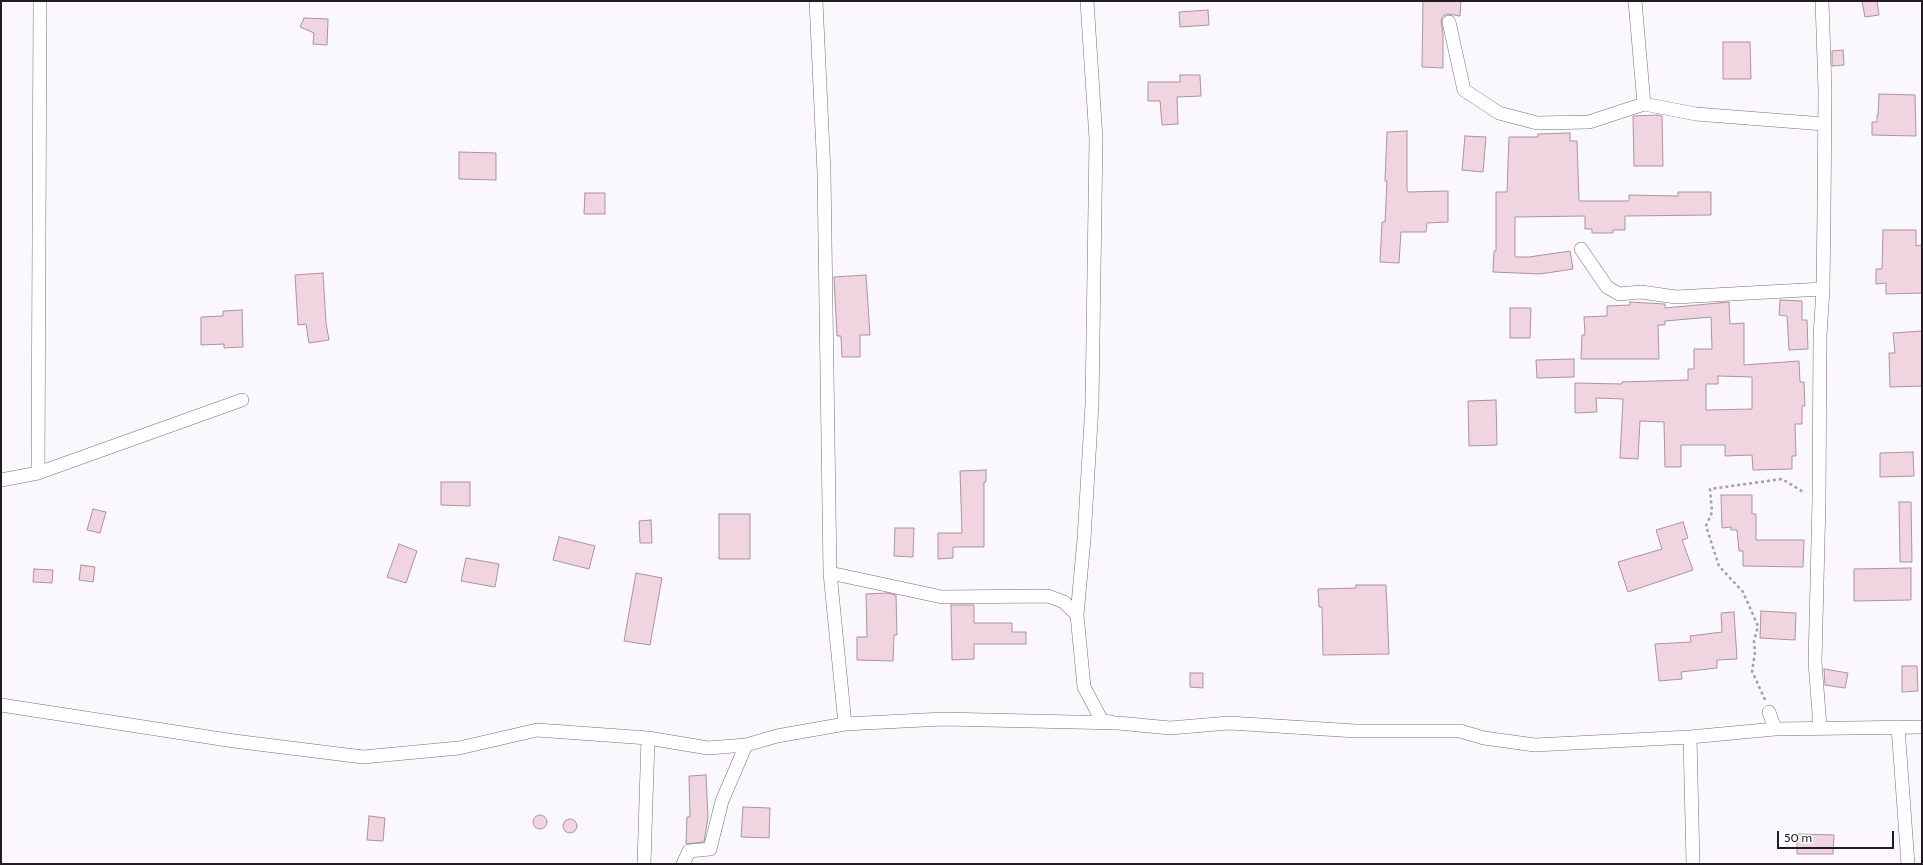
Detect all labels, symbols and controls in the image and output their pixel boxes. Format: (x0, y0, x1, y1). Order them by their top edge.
scale bar (1779, 823, 1896, 849)
text: 50 m (1784, 830, 1812, 845)

